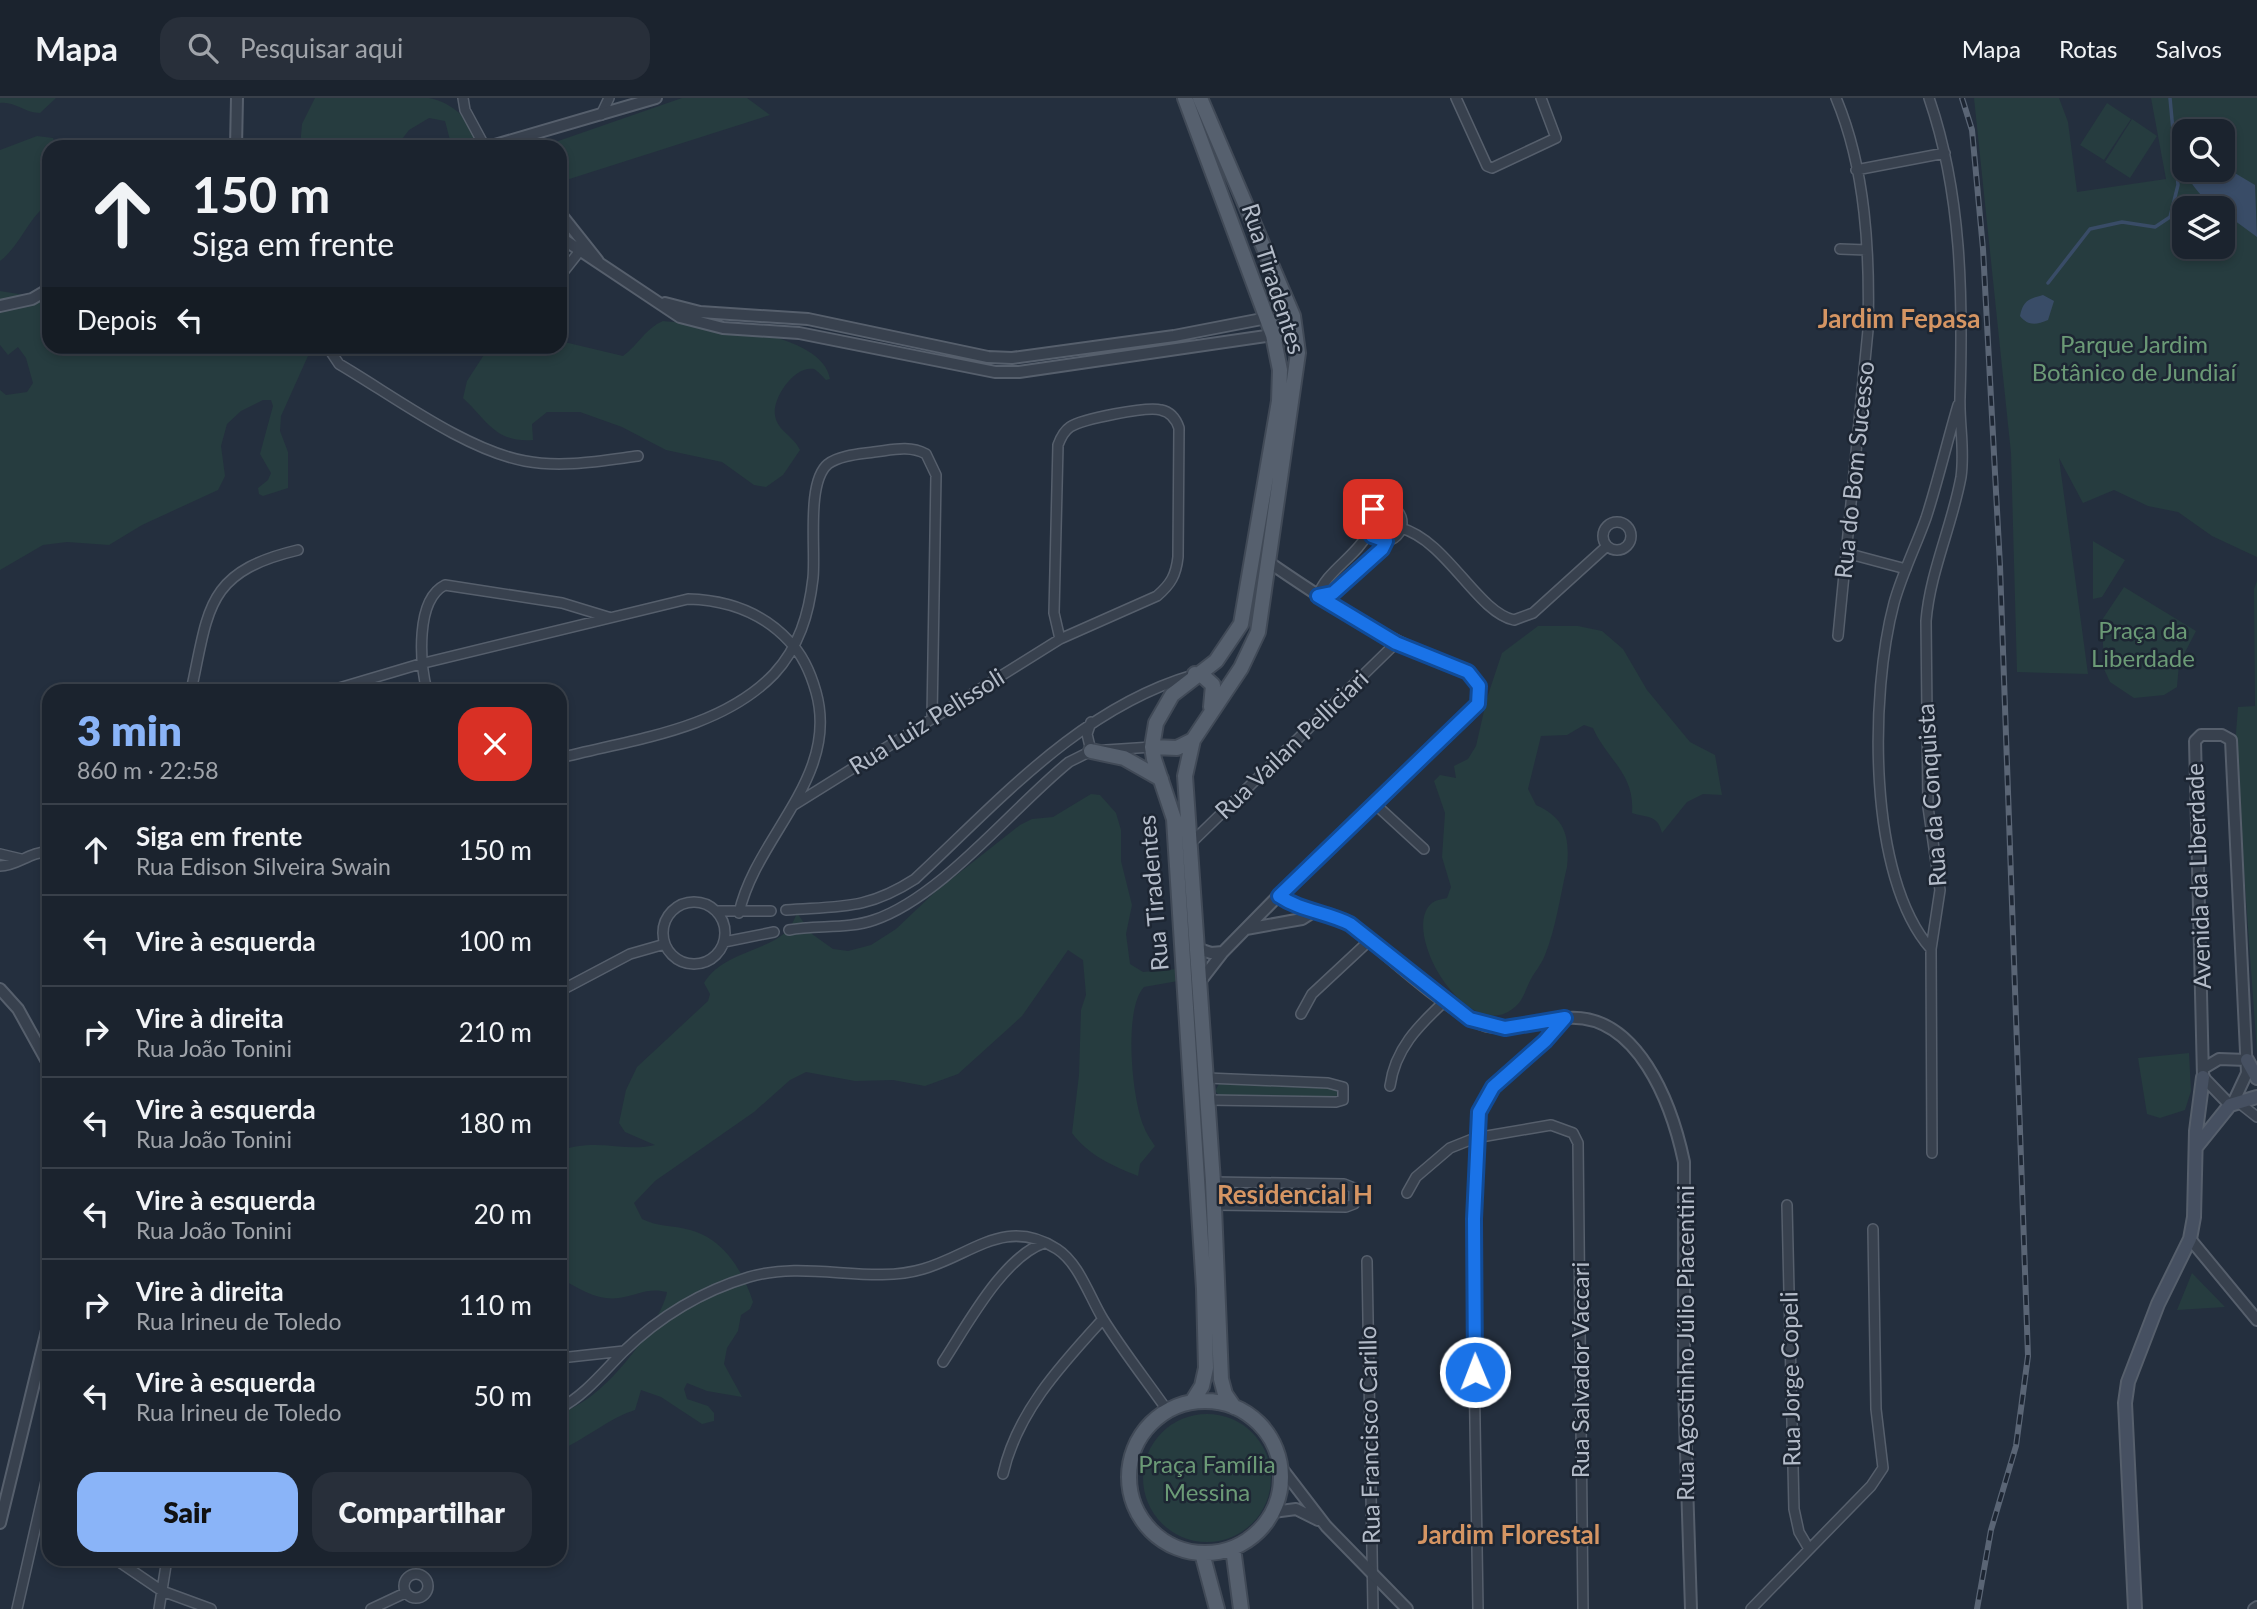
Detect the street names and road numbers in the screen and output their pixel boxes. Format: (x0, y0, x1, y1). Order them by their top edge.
street label: Rua Tiradentes (1236, 200, 1312, 357)
street label: Rua do Bom Sucesso (1828, 360, 1879, 580)
street label: Rua Luiz Pelissoli (843, 661, 1009, 780)
street label: Rua Vailan Pelliciari (1208, 663, 1374, 824)
street label: Rua da Conquista (1910, 702, 1951, 888)
street label: Avenida da Liberdade (2179, 763, 2216, 990)
street label: Rua Tiradentes (1131, 814, 1174, 972)
street label: Rua Agostinho Júlio Piacentini (1670, 1185, 1699, 1501)
street label: Rua Salvador Vaccari (1565, 1262, 1594, 1478)
street label: Rua Jorge Copeli (1773, 1291, 1806, 1467)
street label: Rua Francisco Carillo (1352, 1326, 1385, 1544)

